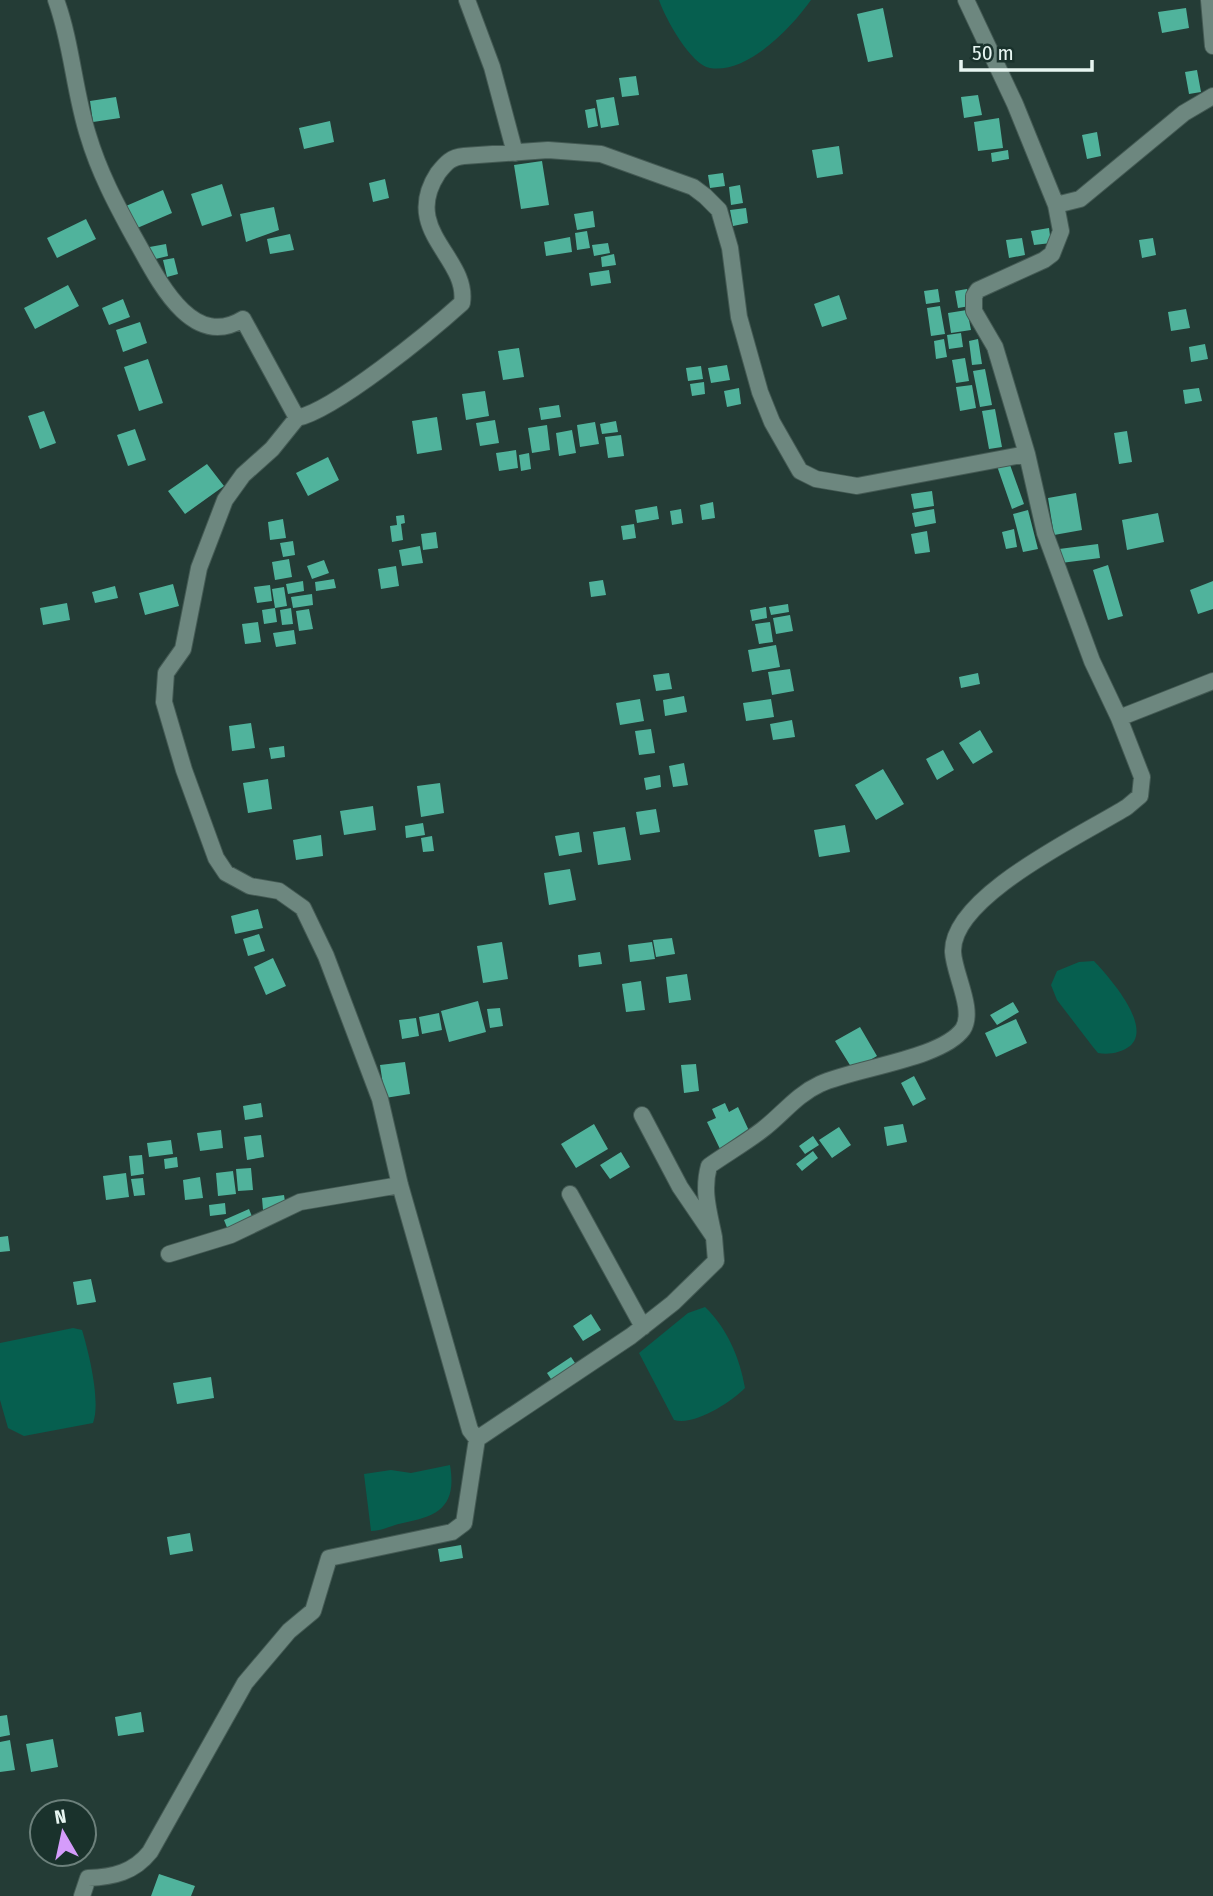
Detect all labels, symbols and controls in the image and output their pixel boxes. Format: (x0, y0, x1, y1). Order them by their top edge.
scale bar (961, 28, 1092, 72)
text: 50 m (972, 40, 1014, 66)
north arrow (28, 1798, 98, 1868)
text: N (53, 1804, 68, 1829)

